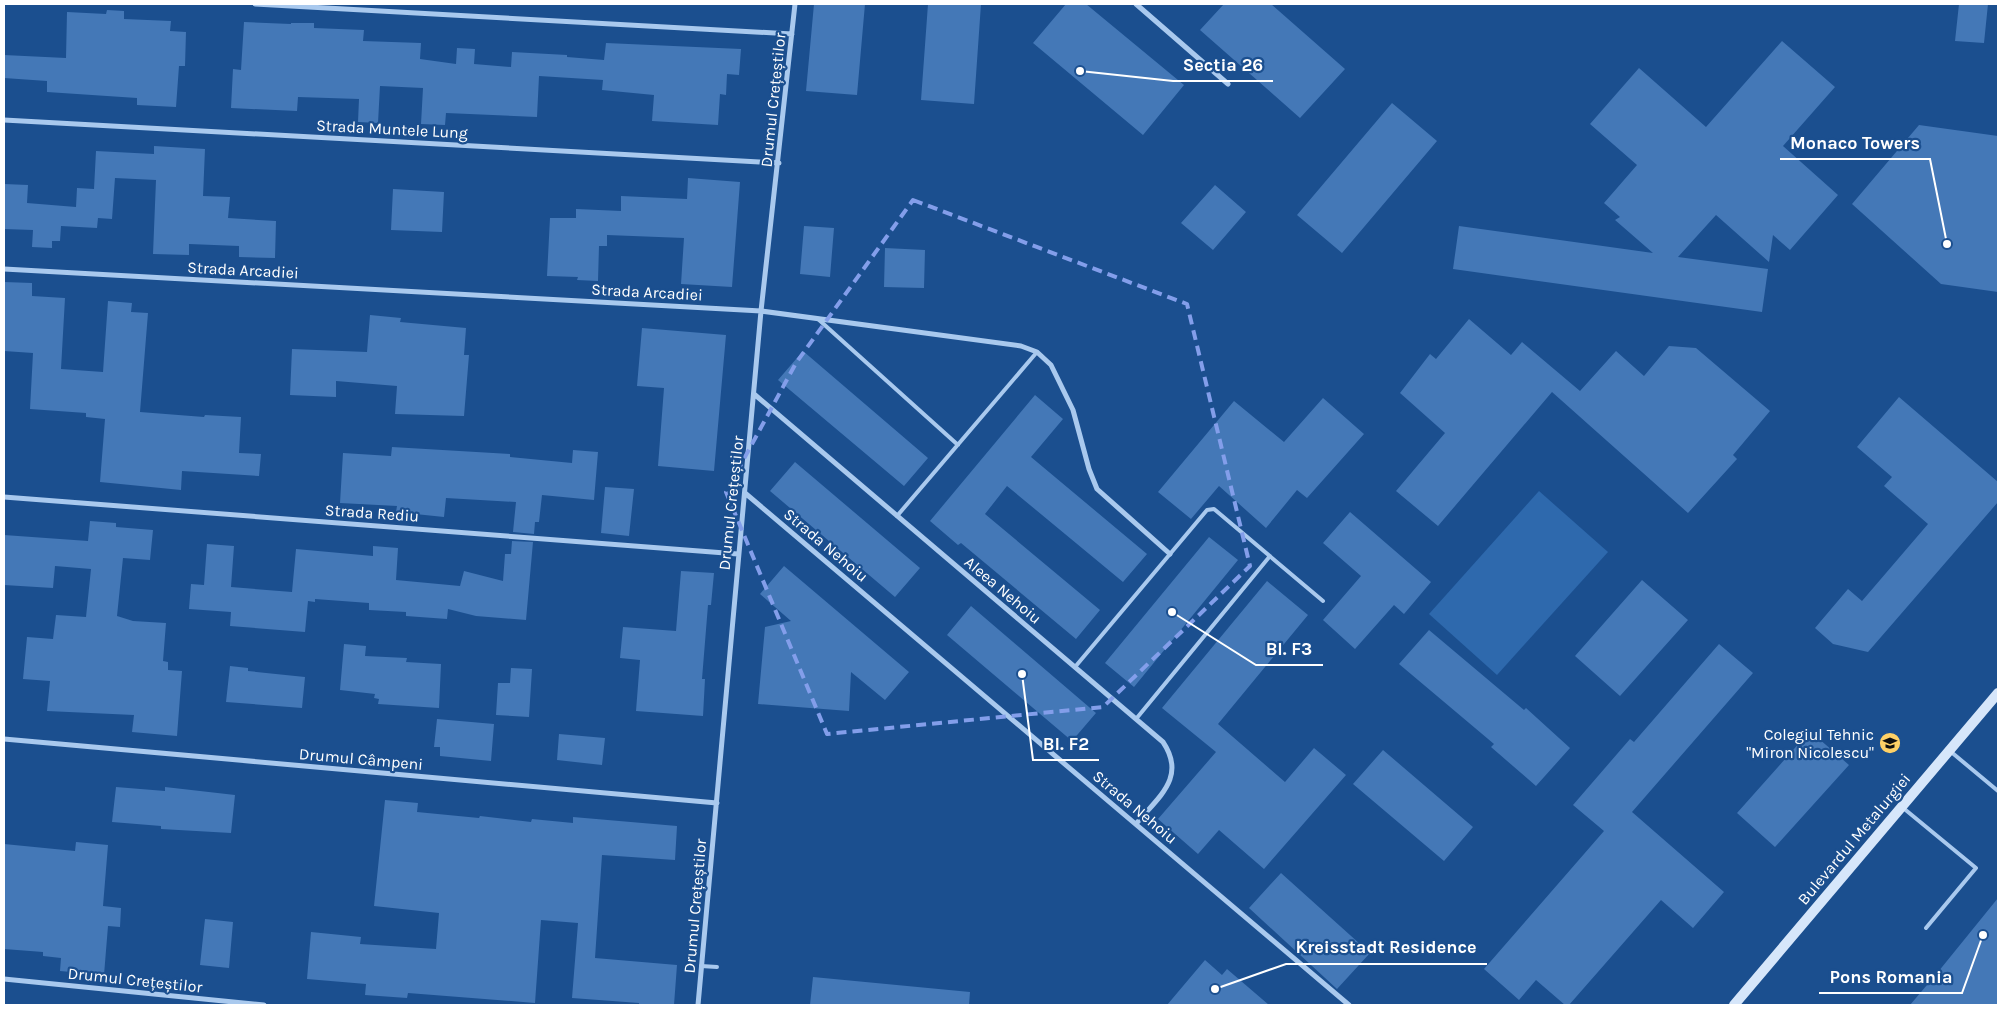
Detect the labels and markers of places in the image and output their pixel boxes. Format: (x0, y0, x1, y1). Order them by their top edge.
callout: Sectia 26 (1173, 48, 1273, 81)
callout: Monaco Towers (1780, 126, 1930, 159)
callout: Bl. F3 (1256, 632, 1323, 665)
place label: Colegiul Tehnic "Miron Nicolescu" (1746, 725, 1874, 762)
callout: Bl. F2 (1033, 727, 1099, 760)
school or university icon: Colegiul Tehnic "Miron Nicolescu" (1878, 731, 1902, 755)
callout: Kreisstadt Residence (1286, 931, 1487, 964)
callout: Pons Romania (1819, 960, 1962, 993)

